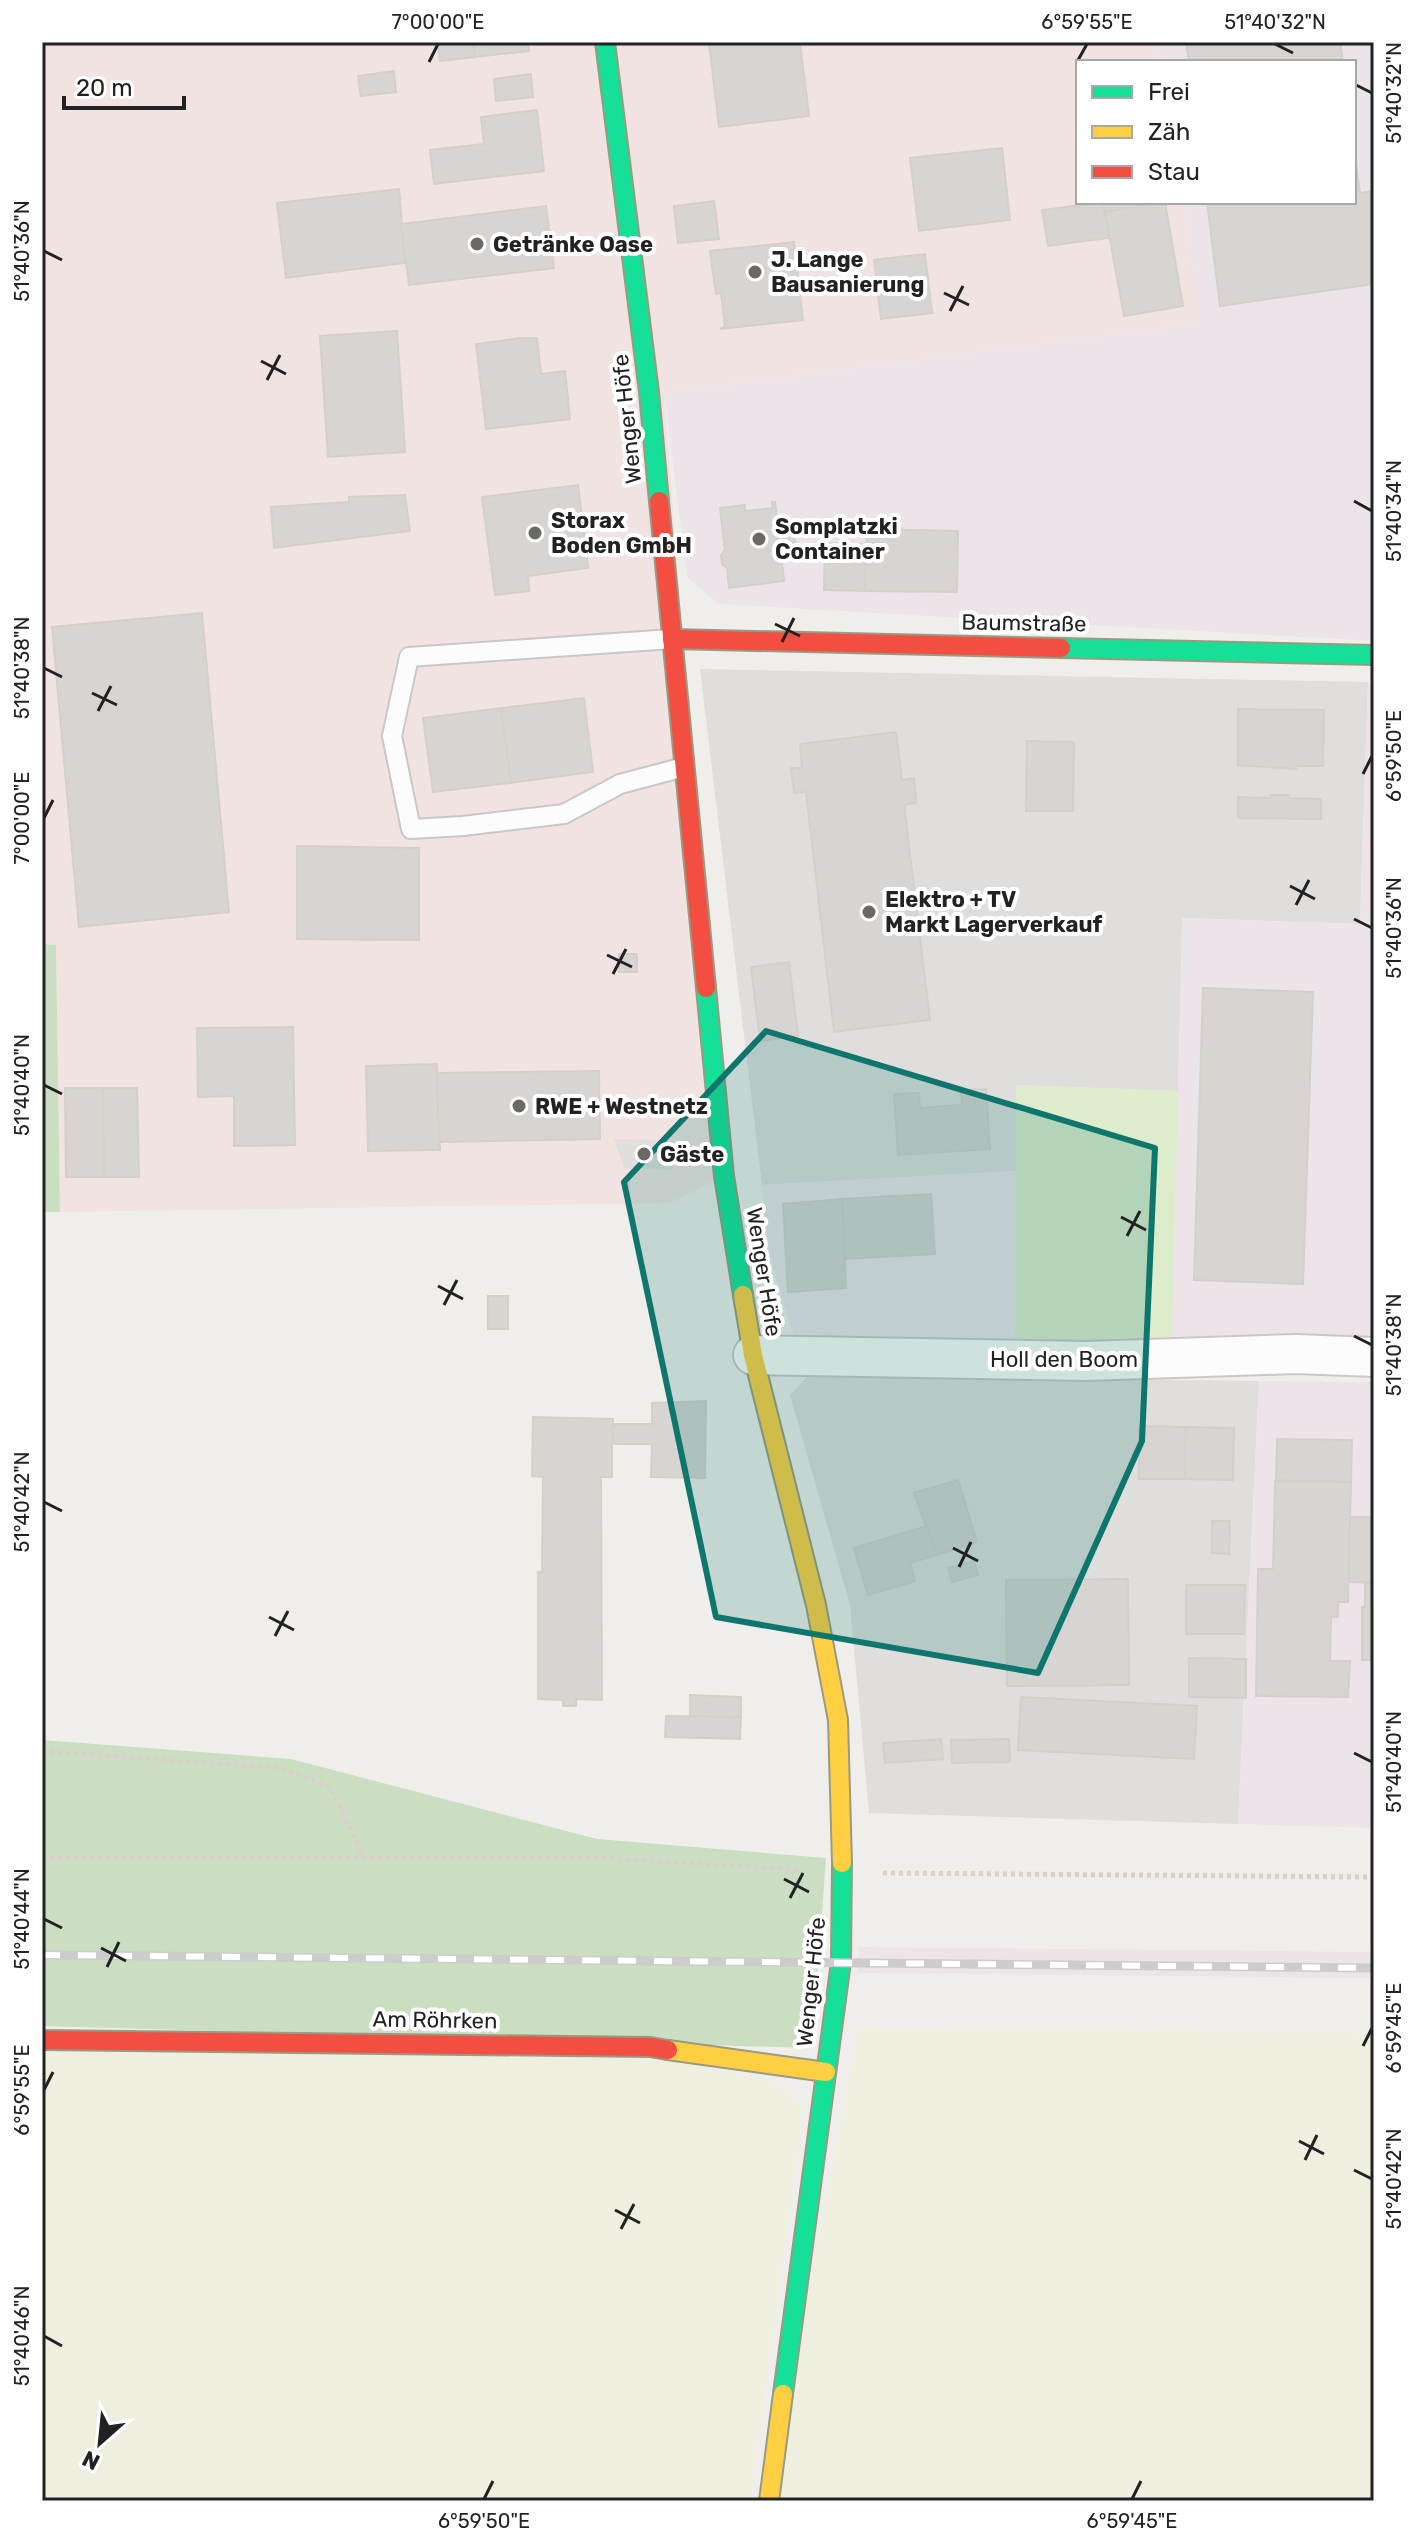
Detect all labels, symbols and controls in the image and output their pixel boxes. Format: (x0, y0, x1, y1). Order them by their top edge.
text: 7°00'00"E (392, 10, 484, 34)
text: 6°59'55"E (1041, 10, 1133, 34)
text: 51°40'32"N (1224, 10, 1326, 34)
text: 51°40'32"N (1382, 42, 1406, 144)
scale bar (64, 60, 184, 110)
legend (1076, 60, 1356, 204)
text: 20 m (76, 74, 133, 102)
text: Frei (1148, 78, 1190, 106)
text: Zäh (1148, 118, 1190, 146)
text: Stau (1148, 158, 1200, 186)
text: 51°40'36"N (10, 200, 34, 302)
place label: Getränke Oase (493, 231, 653, 258)
marker: Getränke Oase (468, 235, 486, 253)
place label: J. Lange Bausanierung (771, 246, 924, 298)
marker: J. Lange Bausanierung (746, 263, 764, 281)
street label: Wenger Höfe (607, 353, 647, 485)
text: 51°40'34"N (1382, 460, 1406, 562)
place label: Storax Boden GmbH (551, 507, 692, 559)
place label: Somplatzki Container (775, 513, 898, 565)
marker: Storax Boden GmbH (526, 524, 544, 542)
marker: Somplatzki Container (750, 530, 768, 548)
street label: Baumstraße (961, 608, 1087, 638)
text: 51°40'38"N (10, 617, 34, 719)
text: 6°59'50"E (1382, 710, 1406, 802)
text: 7°00'00"E (10, 772, 34, 864)
text: 51°40'36"N (1382, 877, 1406, 979)
place label: Elektro + TV Markt Lagerverkauf (885, 886, 1103, 938)
marker: Elektro + TV Markt Lagerverkauf (860, 903, 878, 921)
text: 51°40'40"N (10, 1034, 34, 1136)
place label: RWE + Westnetz (535, 1093, 708, 1120)
marker: RWE + Westnetz (510, 1097, 528, 1115)
place label: Gäste (660, 1141, 724, 1168)
marker: Gäste (635, 1145, 653, 1163)
street label: Wenger Höfe (740, 1206, 788, 1338)
text: 51°40'38"N (1382, 1294, 1406, 1396)
street label: Holl den Boom (990, 1346, 1138, 1373)
text: 51°40'42"N (10, 1451, 34, 1553)
text: 51°40'40"N (1382, 1711, 1406, 1813)
text: 51°40'44"N (10, 1868, 34, 1970)
street label: Wenger Höfe (791, 1916, 831, 2048)
text: 6°59'45"E (1382, 1983, 1406, 2073)
street label: Am Röhrken (372, 2005, 498, 2035)
text: 6°59'55"E (10, 2044, 34, 2136)
text: 51°40'42"N (1382, 2128, 1406, 2230)
text: 51°40'46"N (10, 2286, 34, 2386)
north arrow (60, 2403, 140, 2483)
text: N (78, 2445, 104, 2476)
text: 6°59'50"E (438, 2509, 530, 2533)
text: 6°59'45"E (1087, 2509, 1177, 2533)

